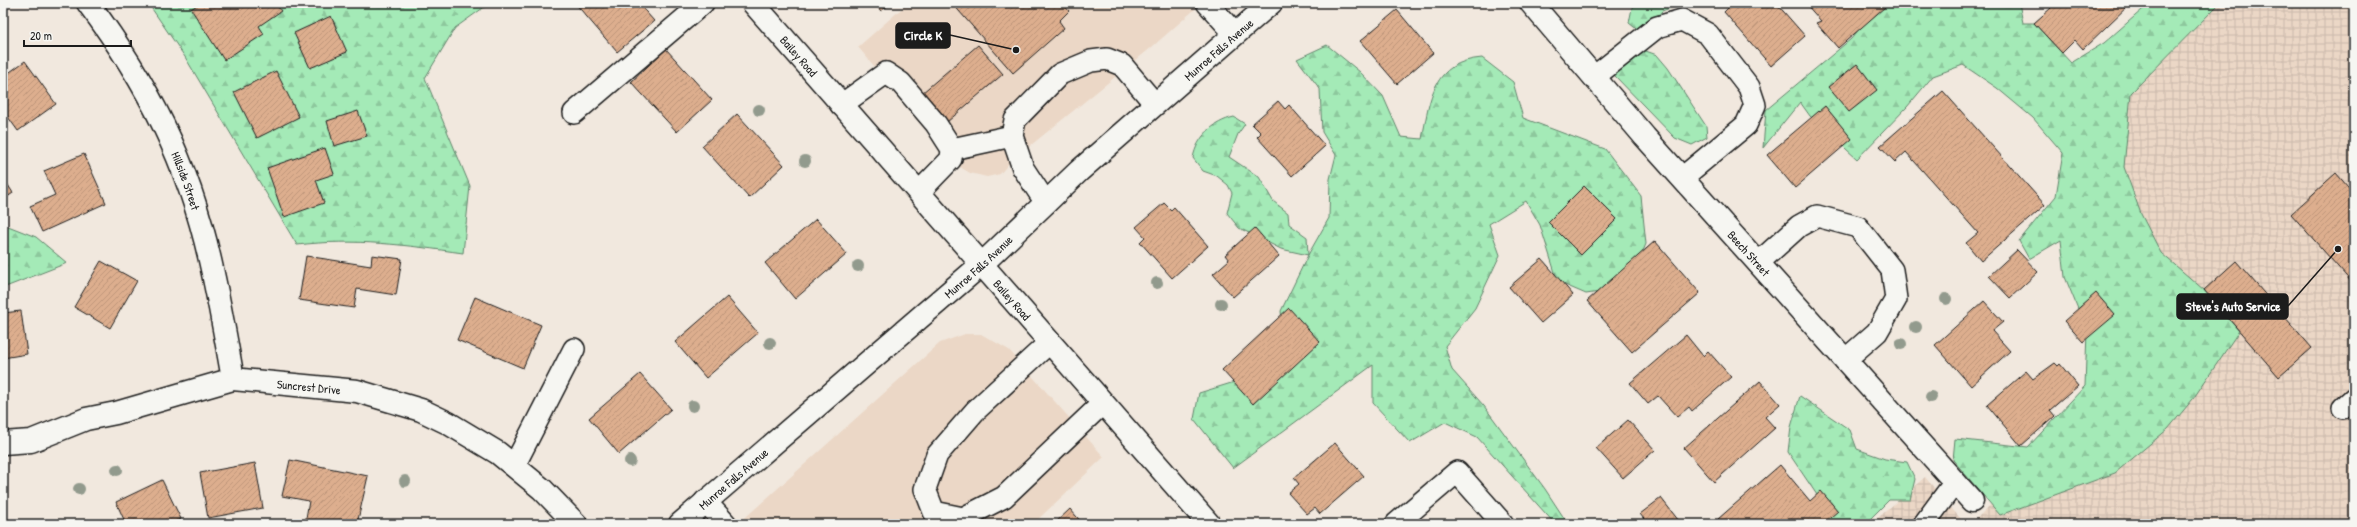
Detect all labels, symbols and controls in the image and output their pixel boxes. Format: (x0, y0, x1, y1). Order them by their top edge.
street label: Munroe Falls Avenue (1180, 14, 1257, 84)
scale bar (24, 22, 131, 48)
callout: Circle K (896, 23, 950, 48)
text: Circle K (904, 26, 942, 44)
text: 20 m (30, 27, 52, 44)
street label: Bailey Road (777, 32, 822, 80)
street label: Hillside Street (168, 149, 205, 213)
street label: Beech Street (1724, 227, 1775, 280)
street label: Munroe Falls Avenue (940, 231, 1016, 302)
street label: Bailey Road (990, 275, 1035, 324)
callout: Steve's Auto Service (2177, 294, 2288, 319)
text: Steve's Auto Service (2186, 297, 2281, 315)
street label: Suncrest Drive (276, 375, 342, 398)
street label: Munroe Falls Avenue (695, 443, 772, 513)

